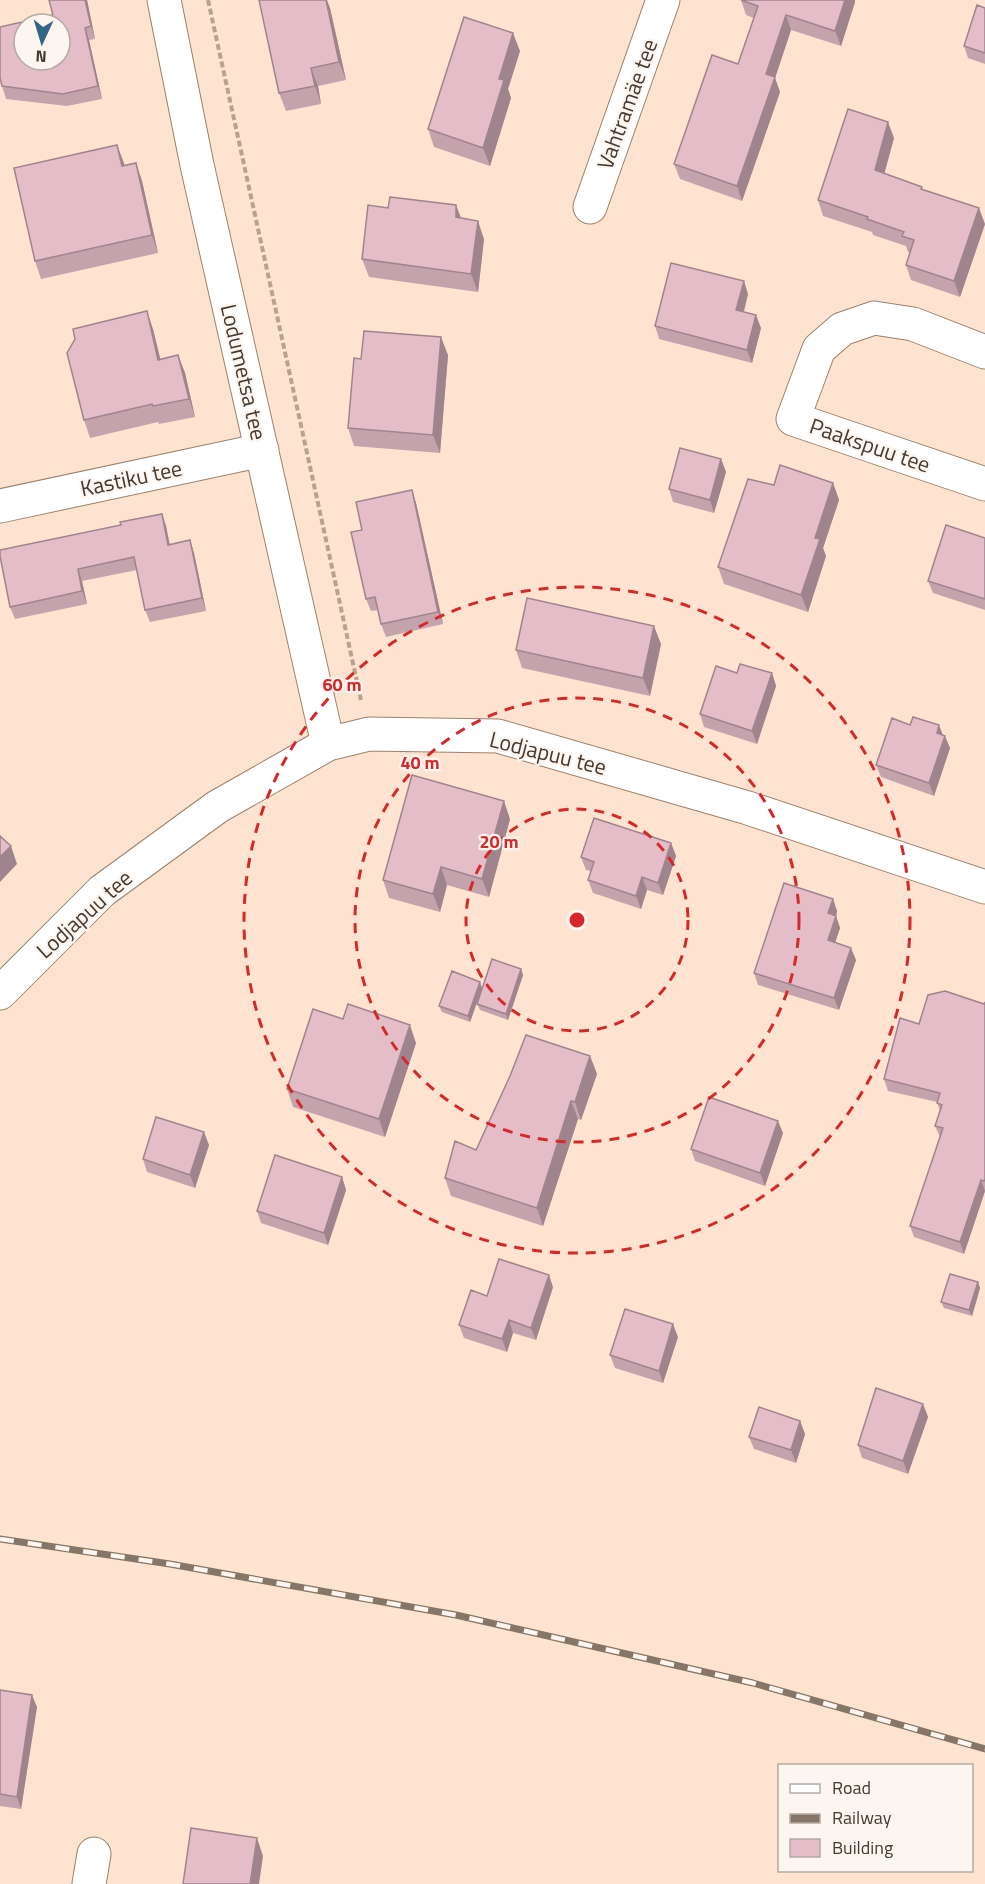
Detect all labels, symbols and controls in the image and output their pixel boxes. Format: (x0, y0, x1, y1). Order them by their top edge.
north arrow (12, 12, 72, 72)
street label: Vahtramäe tee (588, 34, 666, 174)
text: N (35, 45, 47, 69)
street label: Lodumetsa tee (212, 301, 276, 443)
street label: Paakspuu tee (805, 408, 935, 482)
street label: Kastiku tee (77, 451, 185, 505)
text: 60 m (322, 671, 362, 698)
street label: Lodjapuu tee (486, 722, 610, 784)
text: 40 m (400, 749, 440, 776)
text: 20 m (479, 828, 519, 855)
street label: Lodjapuu tee (28, 861, 140, 967)
centre of rings (567, 910, 587, 930)
legend (778, 1764, 973, 1872)
text: Road (832, 1774, 871, 1801)
text: Railway (832, 1804, 892, 1831)
text: Building (832, 1834, 893, 1861)

